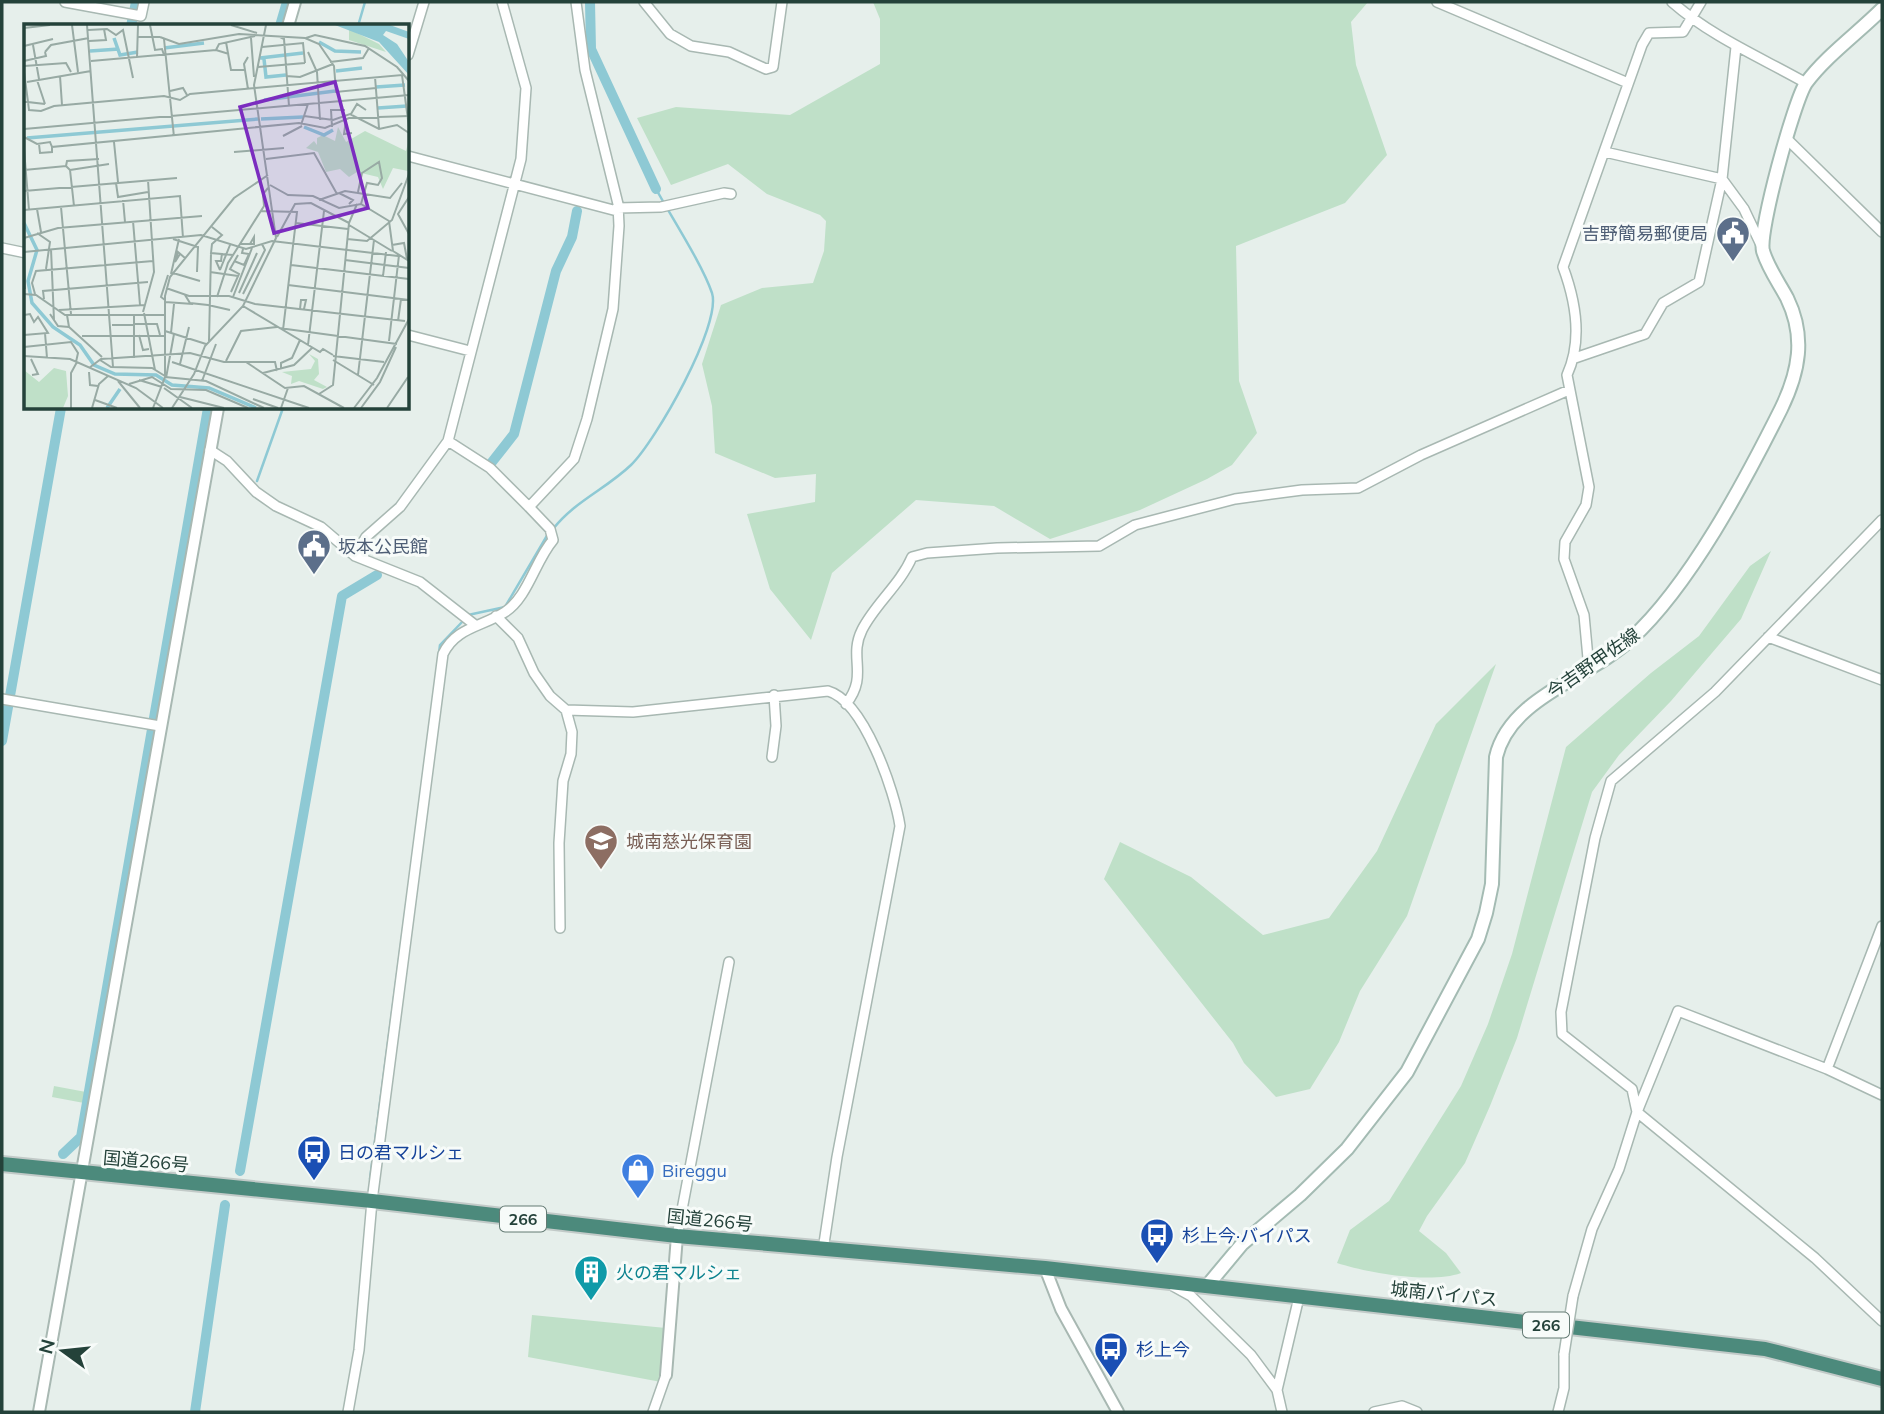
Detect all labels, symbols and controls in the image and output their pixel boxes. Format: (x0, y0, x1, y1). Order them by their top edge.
inset map (24, 24, 410, 410)
public building icon: 吉野簡易郵便局 (1714, 214, 1752, 263)
place label: 吉野簡易郵便局 (1582, 222, 1708, 245)
public building icon: 坂本公民館 (295, 527, 333, 576)
place label: 坂本公民館 (338, 535, 428, 558)
street label: 今吉野甲佐線 (1542, 623, 1644, 703)
school or university icon: 城南慈光保育園 (582, 822, 620, 871)
place label: 城南慈光保育園 (626, 830, 752, 853)
bus stop icon: 日の君マルシェ (295, 1133, 333, 1182)
place label: 日の君マルシェ (338, 1141, 464, 1164)
street label: 国道266号 (102, 1146, 190, 1176)
shop icon: Bireggu (619, 1151, 657, 1200)
place label: Bireggu (662, 1159, 727, 1182)
street label: 国道266号 (666, 1204, 754, 1236)
road number: 266 (500, 1206, 546, 1232)
bus stop icon: 杉上今·バイパス (1138, 1216, 1176, 1265)
place label: 杉上今·バイパス (1182, 1224, 1312, 1247)
building icon: 火の君マルシェ (572, 1253, 610, 1302)
place label: 火の君マルシェ (616, 1261, 742, 1284)
street label: 城南バイパス (1389, 1277, 1499, 1311)
road number: 266 (1523, 1312, 1569, 1338)
north arrow (28, 1316, 98, 1386)
bus stop icon: 杉上今 (1092, 1330, 1130, 1379)
text: N (33, 1337, 60, 1357)
place label: 杉上今 (1136, 1338, 1190, 1361)

